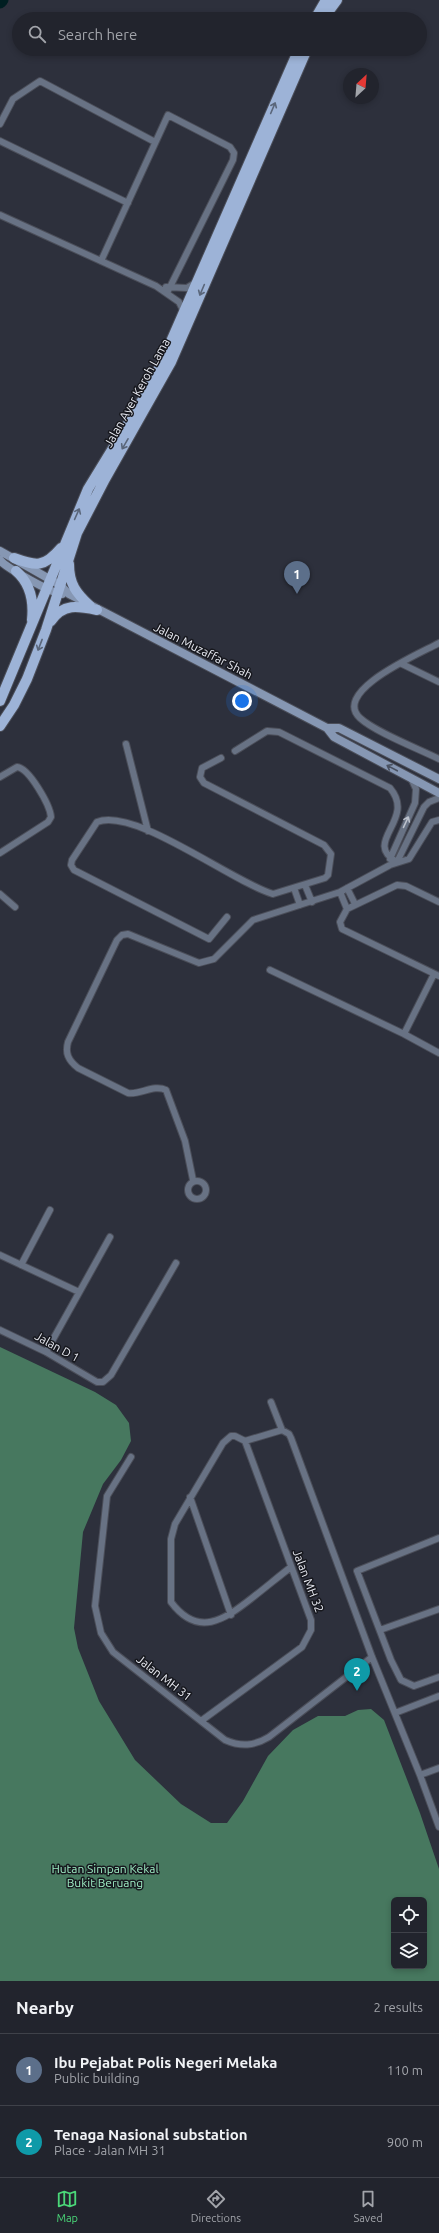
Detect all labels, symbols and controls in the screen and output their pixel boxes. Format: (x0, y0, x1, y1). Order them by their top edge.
search box (12, 12, 427, 56)
icon: search (26, 23, 48, 45)
text: Search here (58, 26, 137, 43)
north arrow (343, 68, 379, 104)
one-way arrow (269, 102, 277, 114)
one-way arrow (198, 284, 205, 296)
street label: Jalan Ayer Keroh Lama (101, 336, 172, 449)
one-way arrow (120, 437, 128, 449)
one-way arrow (74, 509, 81, 521)
pin: 1 (284, 561, 310, 594)
street label: Jalan Muzaffar Shah (152, 620, 255, 681)
one-way arrow (36, 638, 44, 650)
your location (232, 691, 252, 711)
one-way arrow (386, 764, 398, 771)
one-way arrow (403, 817, 410, 829)
street label: Jalan D 1 (33, 1329, 82, 1364)
street label: Jalan MH 32 (291, 1548, 326, 1614)
street label: Jalan MH 31 (134, 1652, 194, 1703)
pin: 2 (344, 1658, 370, 1691)
park label: Hutan Simpan Kekal Bukit Beruang (51, 1862, 159, 1889)
map controls (391, 1897, 427, 1969)
button: locate (391, 1897, 427, 1933)
button: layers (391, 1933, 427, 1969)
text: Nearby (16, 1998, 74, 2017)
text: 2 results (373, 2000, 423, 2014)
text: Ibu Pejabat Polis Negeri Melaka (54, 2054, 277, 2071)
text: 1 (25, 2063, 33, 2077)
text: 110 m (387, 2063, 423, 2077)
text: Public building (54, 2071, 140, 2085)
text: Tenaga Nasional substation (54, 2126, 247, 2143)
text: 2 (25, 2135, 33, 2149)
text: 900 m (387, 2135, 423, 2149)
text: Place · Jalan MH 31 (54, 2143, 166, 2157)
tab: Map (56, 2188, 78, 2224)
tab: Directions (191, 2188, 241, 2224)
tab: Saved (353, 2188, 383, 2224)

